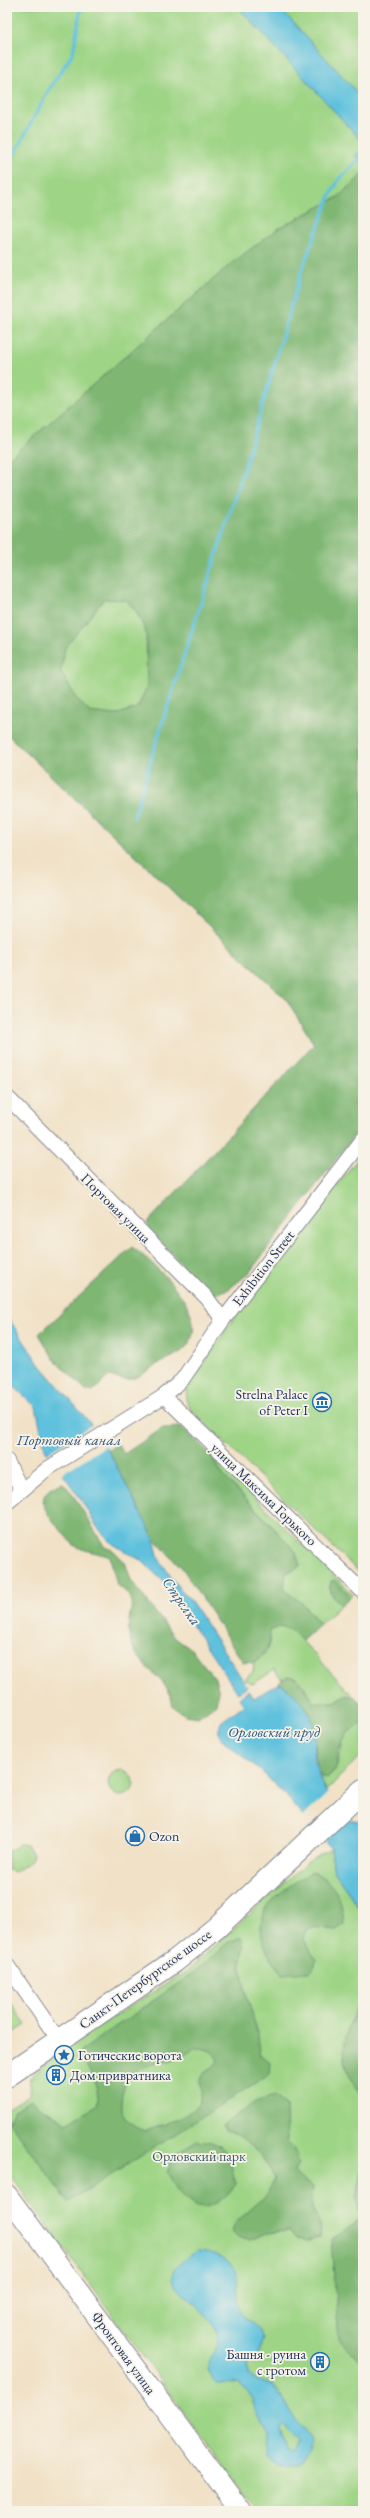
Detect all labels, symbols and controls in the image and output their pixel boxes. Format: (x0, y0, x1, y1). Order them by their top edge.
street label: Портовая улица (77, 1169, 155, 1247)
street label: Exhibition Street (228, 1226, 298, 1309)
place label: Strelna Palace of Peter I (235, 1385, 309, 1419)
museum icon: Strelna Palace of Peter I (311, 1391, 333, 1413)
water label: Портовый канал (16, 1430, 121, 1449)
street label: улица Максима Горького (207, 1439, 321, 1549)
water label: Стрелка (159, 1573, 205, 1629)
water label: Орловский пруд (228, 1722, 320, 1741)
shop icon: Ozon (124, 1825, 146, 1847)
place label: Ozon (149, 1827, 180, 1845)
street label: Санкт-Петербургское шоссе (75, 1925, 215, 2033)
place icon: Готические ворота (53, 2044, 75, 2066)
place label: Готические ворота (78, 2046, 182, 2064)
building icon: Дом привратника (45, 2064, 67, 2086)
place label: Дом привратника (70, 2066, 171, 2084)
park label: Орловский парк (152, 2147, 246, 2165)
street label: Фронтовая улица (88, 2308, 160, 2398)
place label: Башня - руина с гротом (226, 2345, 306, 2379)
building icon: Башня - руина с гротом (309, 2351, 331, 2373)

